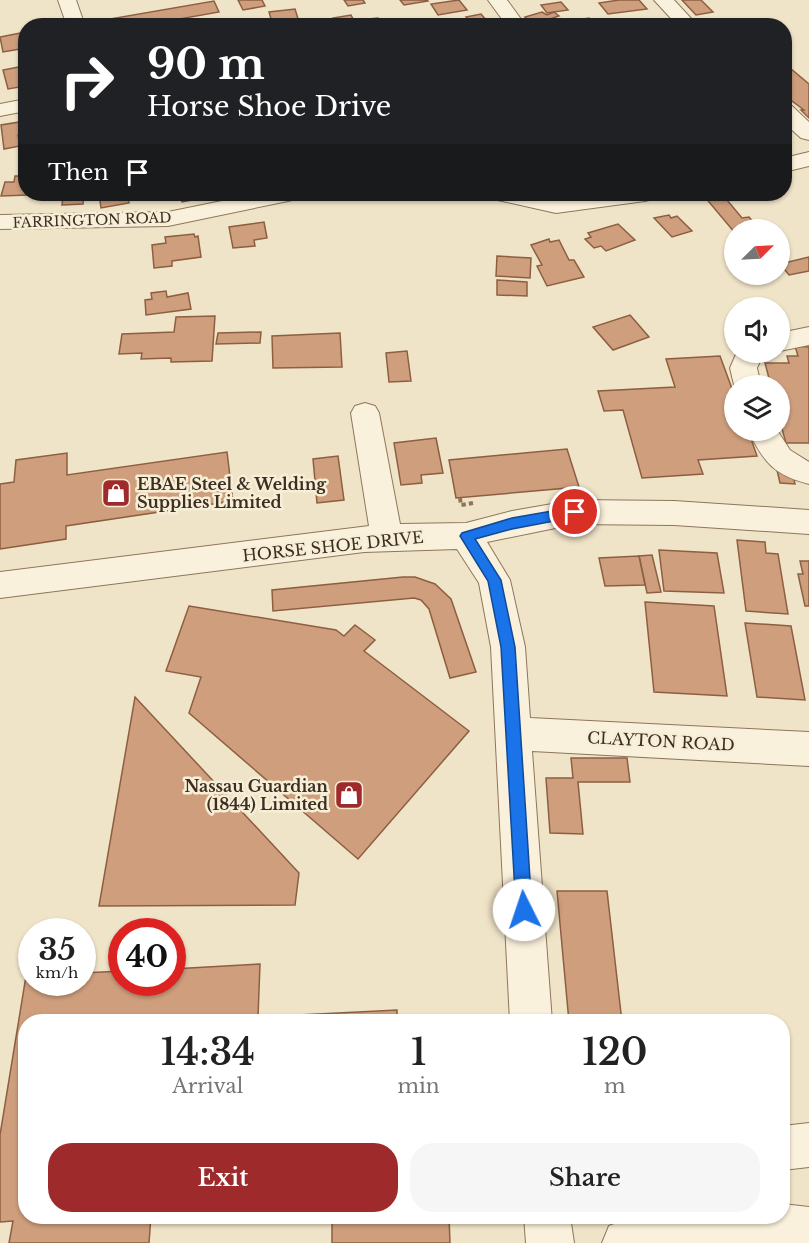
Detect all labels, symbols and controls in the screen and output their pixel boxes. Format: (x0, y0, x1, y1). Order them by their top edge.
text: 90 m (147, 38, 265, 90)
icon: right (48, 42, 126, 120)
text: Horse Shoe Drive (147, 90, 391, 123)
icon: arrive (121, 156, 154, 189)
text: Then (48, 159, 109, 186)
street label: FARRINGTON ROAD (12, 208, 172, 232)
north arrow (724, 219, 790, 285)
map controls (724, 219, 790, 441)
button: sound (724, 297, 790, 363)
button: layers (724, 375, 790, 441)
place label: EBAE Steel & Welding Supplies Limited (137, 474, 327, 512)
shop icon: EBAE Steel & Welding Supplies Limited (100, 477, 132, 509)
pin (549, 486, 600, 537)
icon: arrive (558, 495, 591, 528)
street label: HORSE SHOE DRIVE (241, 527, 425, 565)
street label: CLAYTON ROAD (587, 727, 735, 755)
place label: Nassau Guardian (1844) Limited (184, 776, 328, 814)
shop icon: Nassau Guardian (1844) Limited (333, 779, 365, 811)
position arrow (492, 878, 556, 942)
speed limit sign: 40 (108, 918, 186, 996)
text: 35 (39, 931, 75, 968)
text: km/h (36, 963, 78, 982)
text: 14:34 (160, 1030, 255, 1075)
text: 1 (411, 1030, 426, 1075)
text: 120 (582, 1030, 648, 1075)
text: Arrival (172, 1074, 243, 1098)
text: min (398, 1074, 440, 1098)
text: m (604, 1074, 626, 1098)
button: Exit (48, 1143, 398, 1212)
button: Share (410, 1143, 760, 1212)

